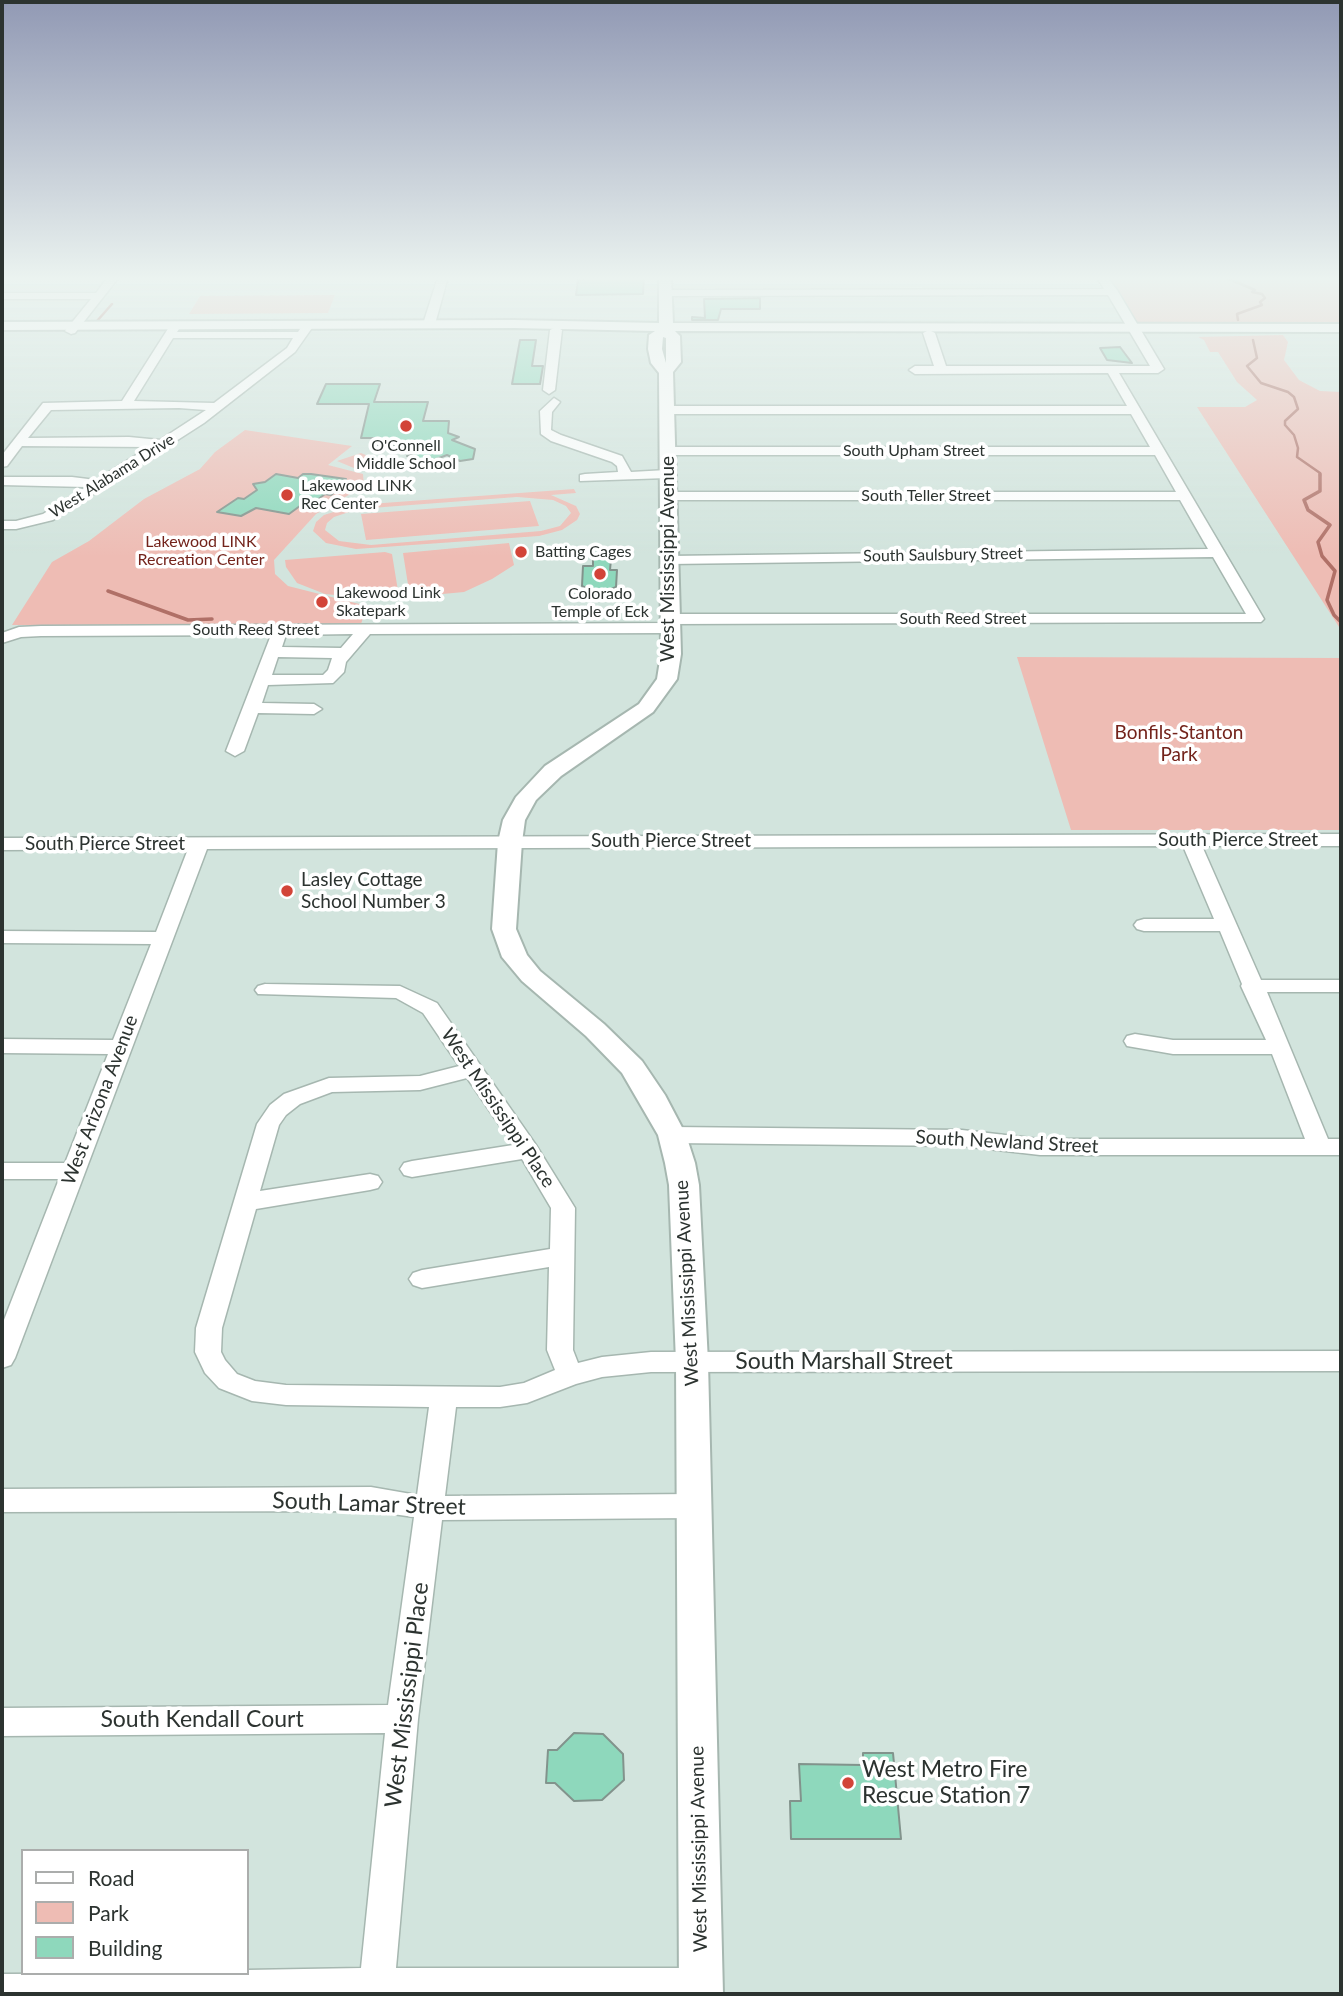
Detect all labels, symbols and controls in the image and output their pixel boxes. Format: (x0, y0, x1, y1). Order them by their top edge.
marker: O'Connell Middle School (398, 418, 414, 434)
street label: West Alabama Drive (46, 430, 178, 522)
place label: O'Connell Middle School (356, 436, 456, 474)
street label: South Upham Street (843, 441, 985, 461)
street label: West Mississippi Avenue (657, 456, 679, 662)
place label: Lakewood LINK Rec Center (301, 476, 412, 514)
street label: South Teller Street (861, 486, 991, 506)
marker: Lakewood LINK Rec Center (279, 487, 295, 503)
park label: Lakewood LINK Recreation Center (137, 532, 265, 570)
place label: Batting Cages (535, 542, 632, 562)
marker: Batting Cages (513, 544, 529, 560)
street label: South Saulsbury Street (863, 544, 1023, 566)
marker: Colorado Temple of Eck (592, 566, 608, 582)
place label: Lakewood Link Skatepark (336, 583, 441, 621)
place label: Colorado Temple of Eck (551, 584, 649, 622)
marker: Lakewood Link Skatepark (314, 594, 330, 610)
street label: South Reed Street (900, 609, 1026, 629)
street label: South Reed Street (193, 620, 319, 640)
park label: Bonfils-Stanton Park (1115, 722, 1243, 766)
street label: South Pierce Street (1158, 829, 1318, 851)
street label: South Pierce Street (591, 830, 751, 852)
street label: South Pierce Street (25, 833, 185, 855)
place label: Lasley Cottage School Number 3 (301, 869, 446, 913)
marker: Lasley Cottage School Number 3 (279, 883, 295, 899)
street label: West Arizona Avenue (57, 1012, 143, 1188)
street label: West Mississippi Place (436, 1024, 560, 1192)
street label: South Newland Street (915, 1126, 1099, 1158)
street label: West Mississippi Avenue (670, 1179, 704, 1387)
street label: South Marshall Street (735, 1348, 953, 1376)
street label: South Lamar Street (272, 1487, 466, 1521)
street label: West Mississippi Place (379, 1581, 435, 1809)
street label: South Kendall Court (100, 1706, 304, 1734)
street label: West Mississippi Avenue (686, 1746, 712, 1952)
place label: West Metro Fire Rescue Station 7 (862, 1756, 1030, 1810)
marker: West Metro Fire Rescue Station 7 (840, 1775, 856, 1791)
legend (21, 1849, 248, 1975)
text: Road (88, 1865, 135, 1890)
text: Park (88, 1900, 129, 1925)
text: Building (88, 1935, 163, 1960)

